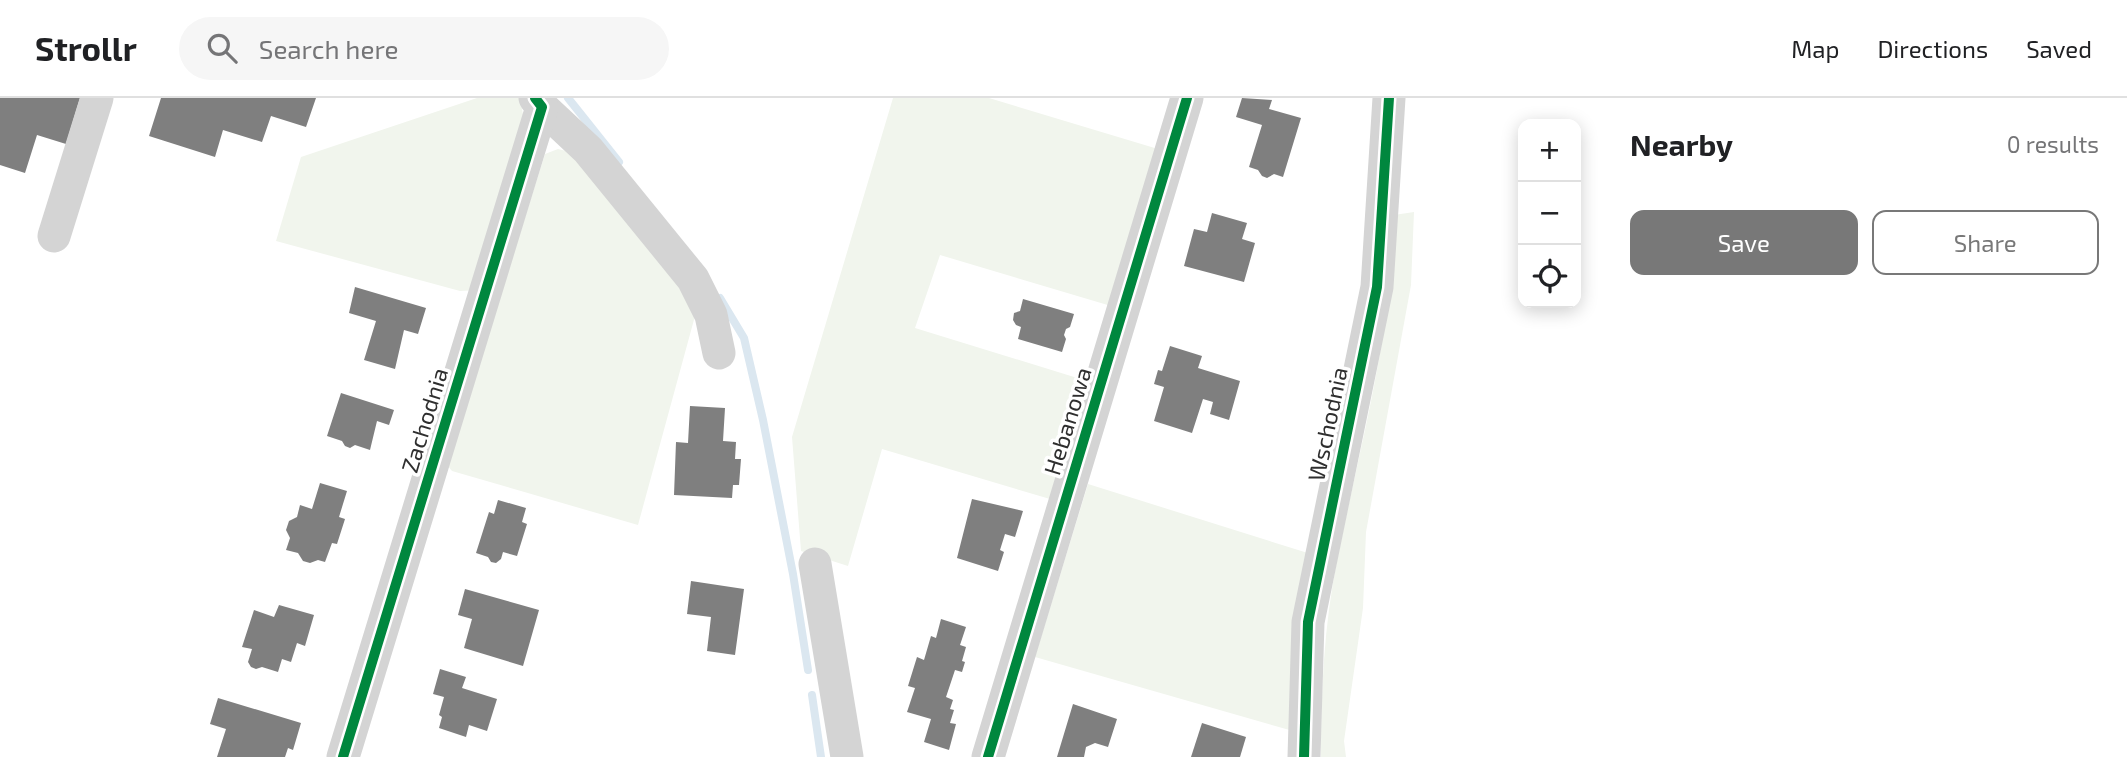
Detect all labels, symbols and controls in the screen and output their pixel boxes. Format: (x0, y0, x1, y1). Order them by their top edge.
search box (179, 17, 669, 80)
text: Strollr (35, 28, 137, 68)
icon: search (203, 29, 241, 67)
text: Search here (259, 33, 398, 64)
text: Map (1791, 34, 1839, 63)
text: Directions (1877, 34, 1988, 63)
text: Saved (2026, 34, 2092, 63)
map controls (1518, 119, 1581, 308)
button: + (1518, 119, 1581, 182)
text: Nearby (1630, 126, 1733, 162)
text: 0 results (2007, 130, 2099, 158)
button: − (1518, 182, 1581, 245)
button: Save (1630, 210, 1858, 275)
button: Share (1872, 210, 2099, 275)
button: locate (1518, 245, 1581, 308)
street label: Zachodnia (395, 364, 453, 476)
street label: Hebanowa (1037, 364, 1097, 478)
street label: Wschodnia (1301, 364, 1353, 484)

